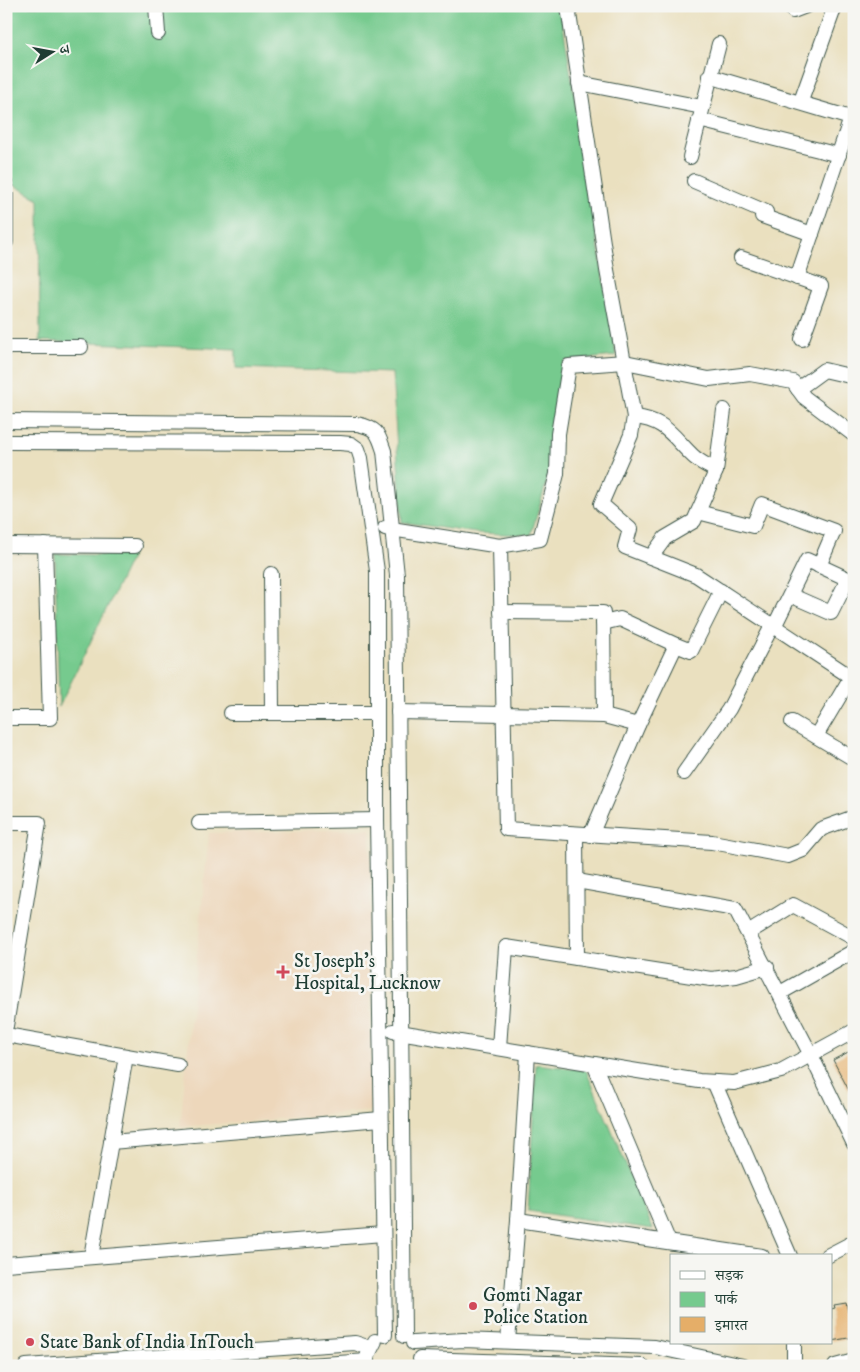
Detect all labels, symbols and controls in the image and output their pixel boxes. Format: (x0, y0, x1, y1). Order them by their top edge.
north arrow (28, 28, 78, 78)
text: उ (54, 44, 73, 56)
place label: St Joseph's Hospital, Lucknow (294, 950, 441, 995)
marker: St Joseph's Hospital, Lucknow (276, 965, 290, 979)
legend (670, 1254, 832, 1344)
text: सड़क (714, 1266, 744, 1285)
place label: Gomti Nagar Police Station (483, 1284, 588, 1329)
text: पार्क (714, 1290, 738, 1309)
marker: Gomti Nagar Police Station (467, 1300, 479, 1312)
text: इमारत (714, 1316, 749, 1335)
place label: State Bank of India InTouch (40, 1331, 254, 1354)
marker: State Bank of India InTouch (24, 1336, 36, 1348)

